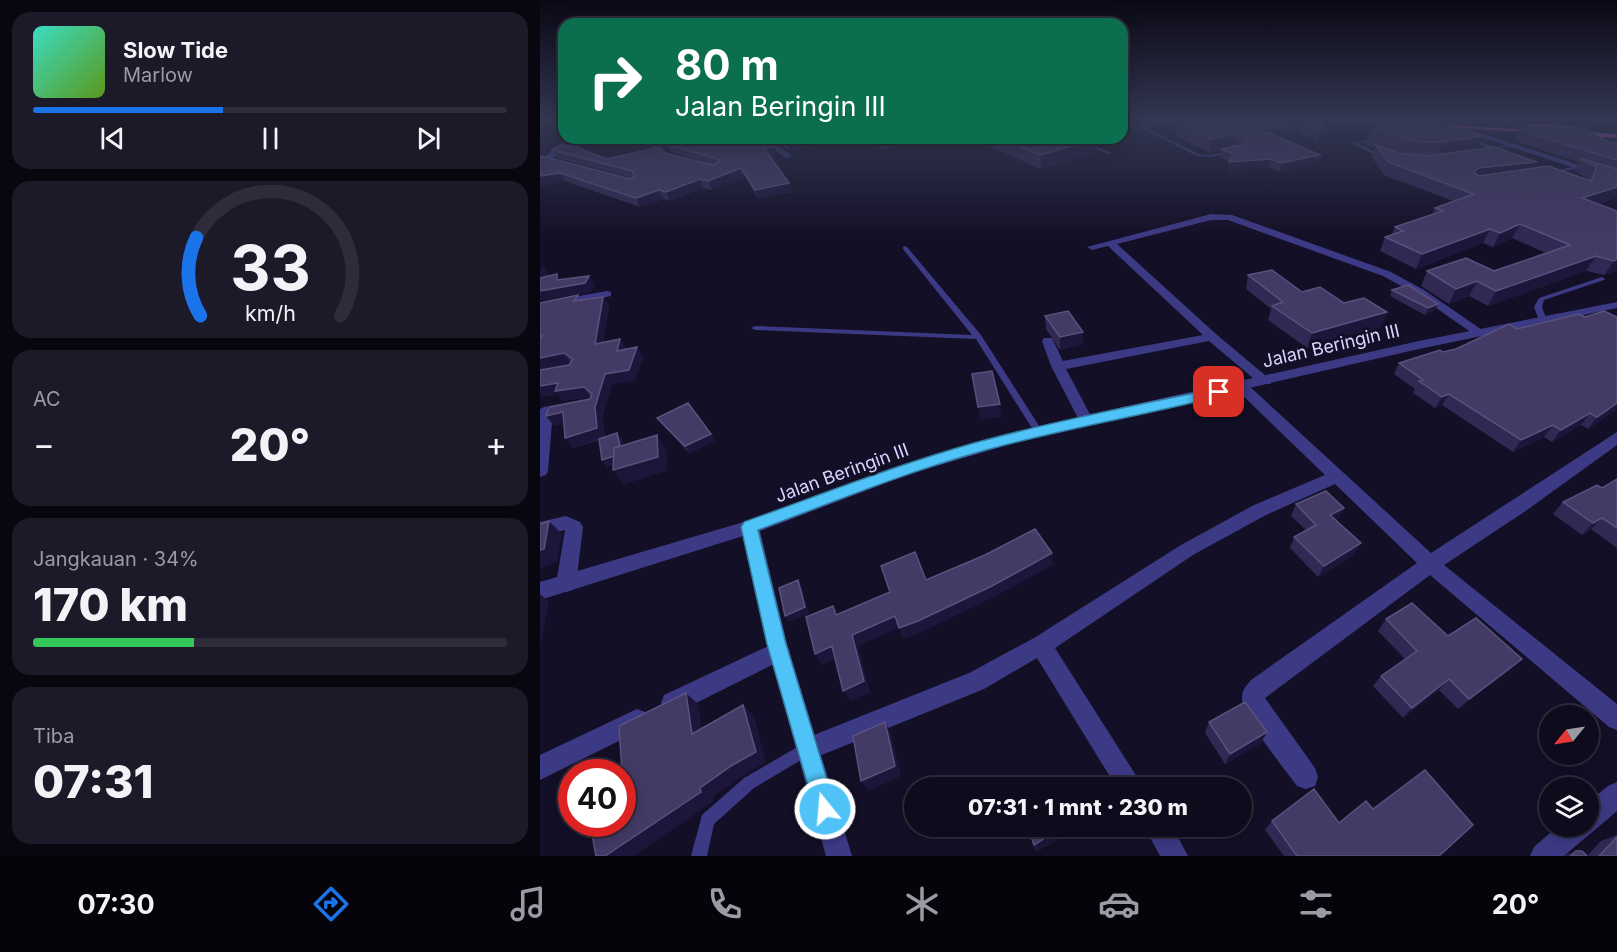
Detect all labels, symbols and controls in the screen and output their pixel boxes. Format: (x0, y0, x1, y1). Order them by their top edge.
text: Slow Tide (123, 37, 228, 63)
text: 80 m (675, 39, 779, 90)
icon: right (576, 42, 654, 120)
text: Marlow (123, 63, 193, 87)
text: Jalan Beringin III (675, 90, 886, 123)
icon: previous (96, 122, 129, 155)
icon: pause (254, 122, 287, 155)
icon: next (412, 122, 445, 155)
text: 33 (230, 230, 310, 305)
text: km/h (245, 301, 295, 327)
street label: Jalan Beringin III (1260, 319, 1402, 372)
pin (1193, 366, 1244, 417)
icon: arrive (1202, 375, 1235, 408)
text: AC (33, 387, 61, 411)
text: 20° (230, 417, 310, 472)
text: − (33, 424, 55, 464)
text: + (485, 424, 507, 464)
street label: Jalan Beringin III (772, 439, 911, 506)
text: Jangkauan · 34% (33, 547, 199, 571)
text: 170 km (33, 577, 188, 632)
north arrow (1539, 705, 1599, 765)
map controls (1539, 705, 1599, 837)
text: Tiba (33, 724, 74, 748)
text: 07:31 (33, 754, 153, 809)
speed limit sign: 40 (558, 759, 636, 837)
position arrow (793, 777, 857, 841)
button: layers (1539, 777, 1599, 837)
text: 07:31 · 1 mnt · 230 m (968, 794, 1188, 820)
icon: directions (310, 883, 352, 925)
icon: music (507, 883, 549, 925)
icon: phone (704, 883, 746, 925)
icon: climate (901, 883, 943, 925)
icon: car (1098, 883, 1140, 925)
icon: filters (1295, 883, 1337, 925)
text: 07:30 (78, 888, 155, 921)
text: 20° (1492, 888, 1539, 921)

